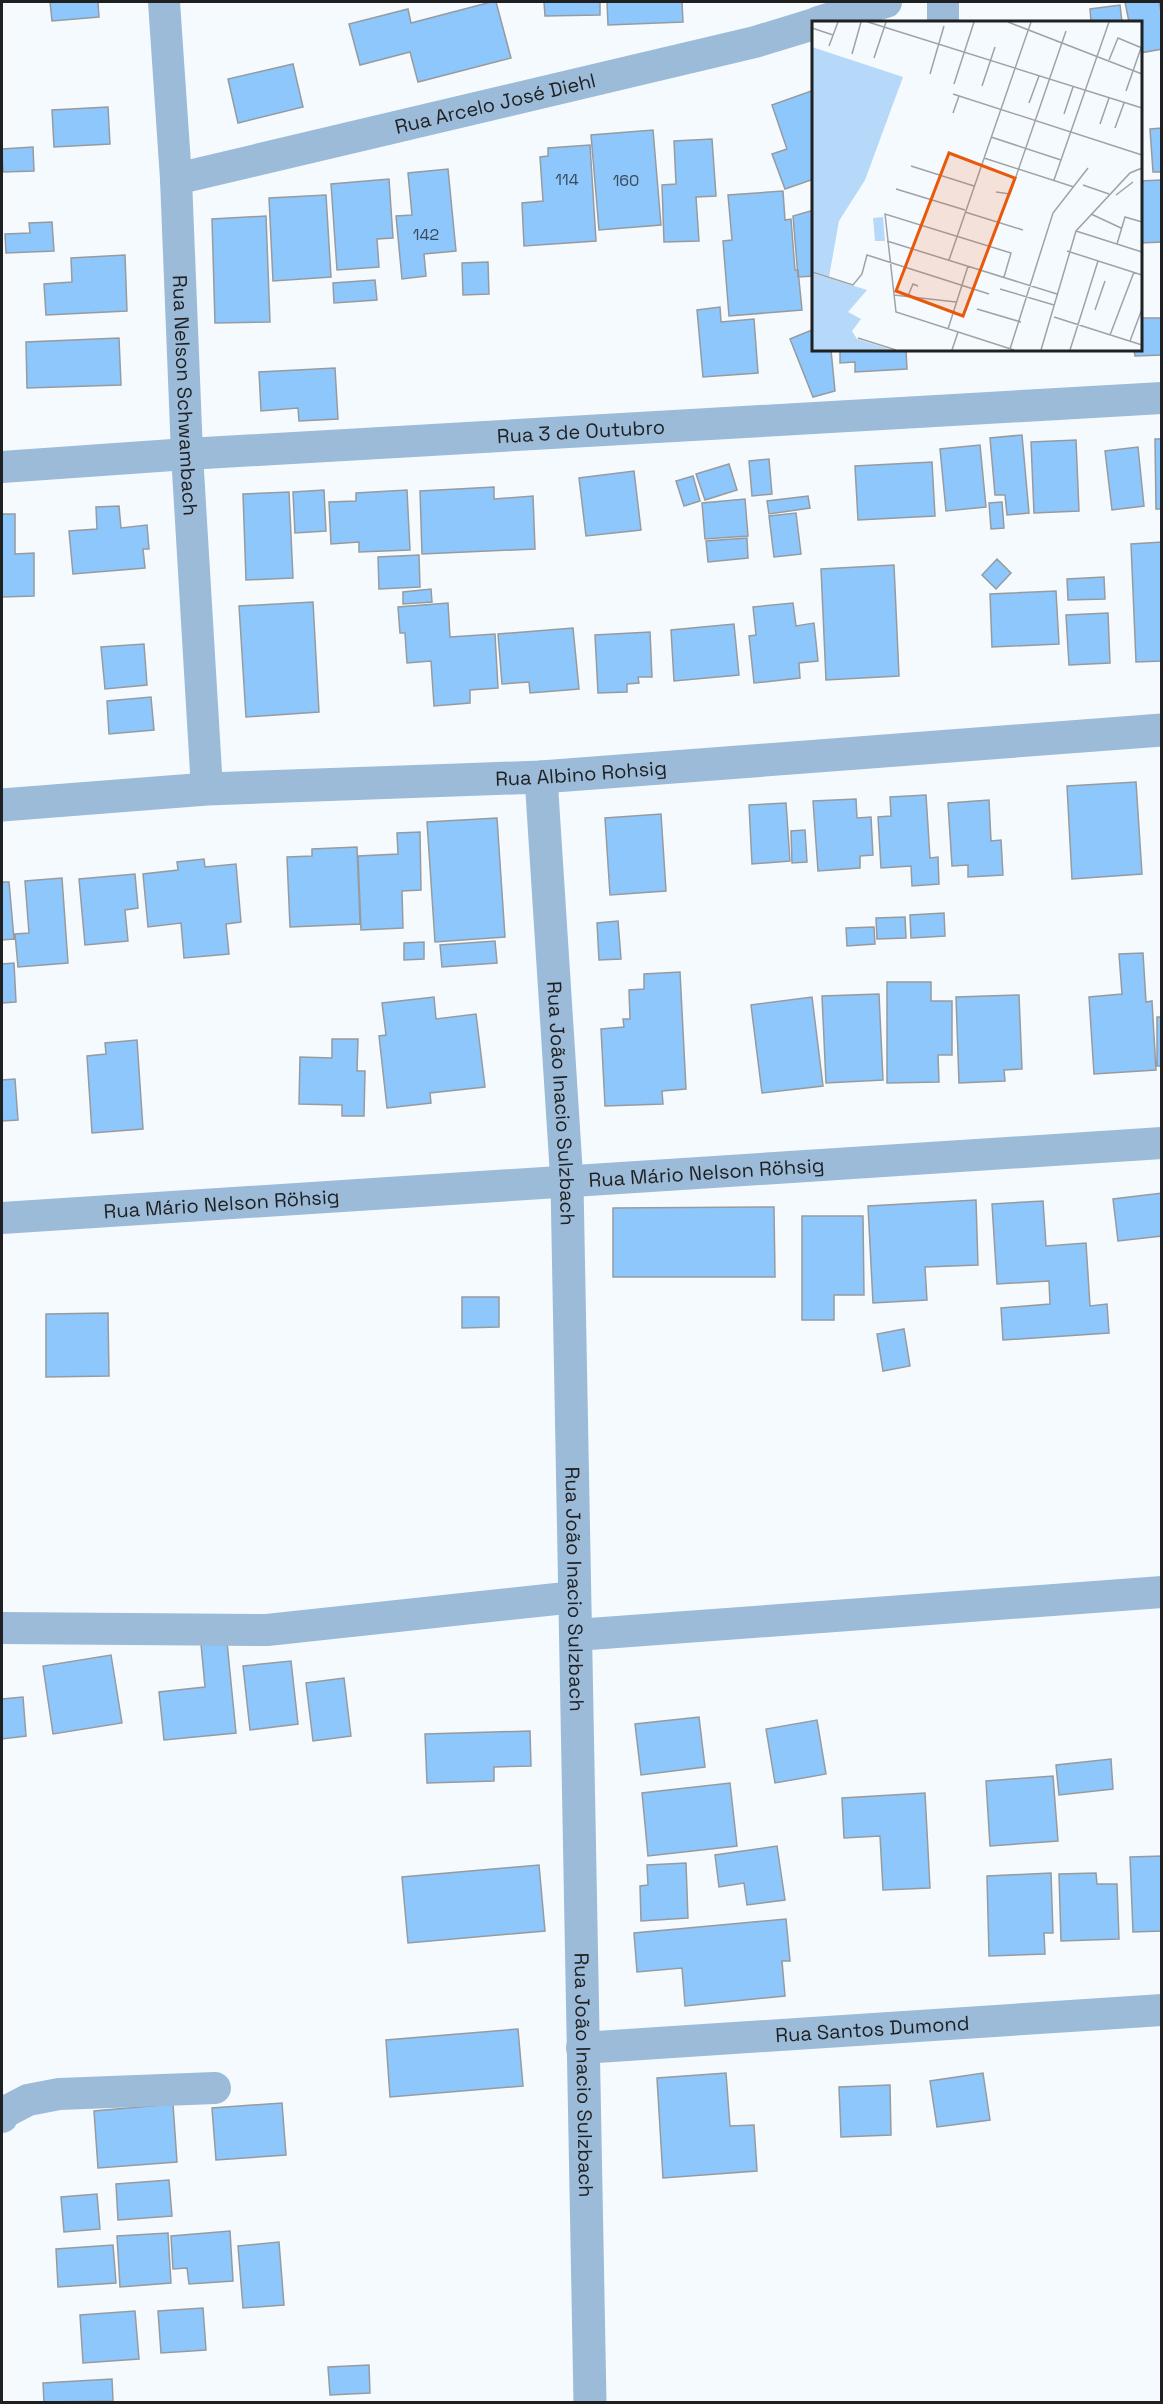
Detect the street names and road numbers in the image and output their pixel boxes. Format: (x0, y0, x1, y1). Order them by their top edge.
street label: Rua Arcelo José Diehl (392, 67, 598, 140)
street label: Rua Nelson Schwambach (167, 274, 204, 517)
street label: Rua 3 de Outubro (496, 414, 666, 449)
street label: Rua Albino Rohsig (495, 755, 668, 792)
street label: Rua João Inacio Sulzbach (541, 980, 581, 1226)
street label: Rua Mário Nelson Röhsig (588, 1152, 825, 1193)
street label: Rua Mário Nelson Röhsig (103, 1183, 340, 1224)
street label: Rua João Inacio Sulzbach (559, 1466, 590, 1712)
street label: Rua João Inacio Sulzbach (569, 1952, 599, 2198)
street label: Rua Santos Dumond (775, 2010, 970, 2048)

